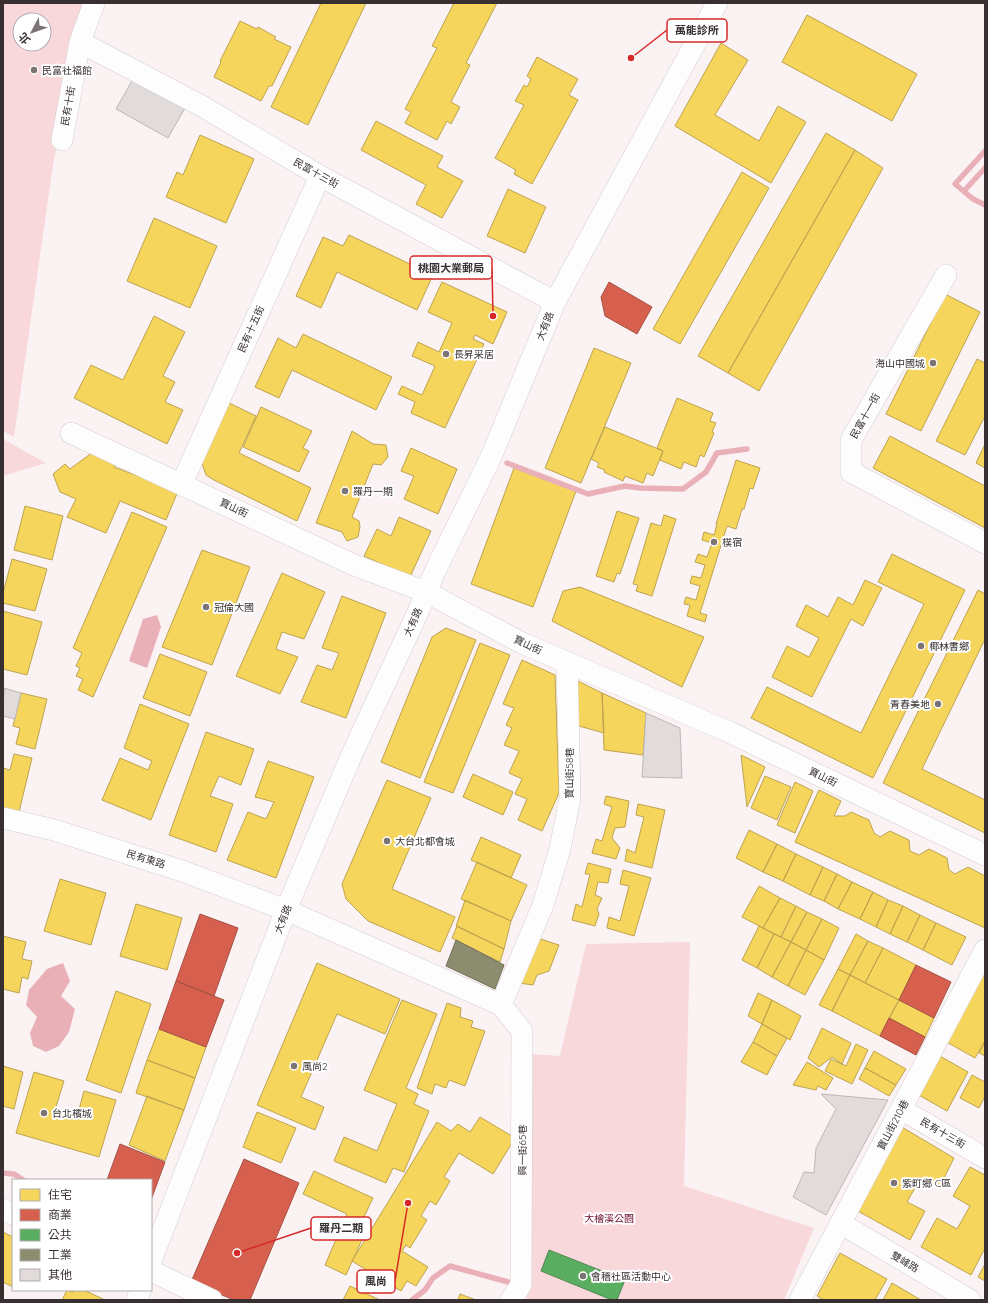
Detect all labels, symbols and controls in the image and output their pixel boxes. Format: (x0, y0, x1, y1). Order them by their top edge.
north arrow (12, 12, 52, 52)
callout: 萬能診所 (667, 19, 727, 42)
text: 萬能診所 (675, 23, 719, 37)
text: 北 (16, 30, 33, 47)
place label: 民富社福館 (42, 64, 92, 77)
marker: 民富社福館 (29, 65, 39, 75)
street label: 民有十街 (58, 85, 78, 127)
street label: 民富十三街 (291, 155, 341, 191)
callout: 桃園大業郵局 (410, 256, 492, 279)
text: 桃園大業郵局 (418, 261, 484, 275)
street label: 民有十五街 (235, 304, 267, 354)
street label: 大有路 (533, 310, 557, 342)
place label: 長昇采居 (454, 348, 494, 361)
marker: 長昇采居 (441, 349, 451, 359)
place label: 海山中國城 (875, 357, 925, 370)
marker: 海山中國城 (928, 358, 938, 368)
street label: 民富十一街 (847, 391, 883, 441)
place label: 羅丹一期 (353, 485, 393, 498)
marker: 羅丹一期 (340, 486, 350, 496)
street label: 寶山街 (218, 496, 250, 520)
place label: 樸宿 (722, 536, 742, 549)
marker: 樸宿 (709, 537, 719, 547)
place label: 冠倫大國 (214, 601, 254, 614)
marker: 冠倫大國 (201, 602, 211, 612)
street label: 大有路 (401, 606, 425, 638)
street label: 寶山街 (512, 633, 544, 657)
place label: 椰林書鄉 (929, 640, 969, 653)
marker: 椰林書鄉 (916, 641, 926, 651)
place label: 青春美地 (890, 698, 930, 711)
marker: 青春美地 (933, 699, 943, 709)
street label: 寶山街58巷 (563, 748, 576, 798)
street label: 寶山街 (807, 765, 839, 789)
place label: 大台北都會城 (395, 835, 455, 848)
marker: 大台北都會城 (382, 836, 392, 846)
street label: 民有東路 (125, 847, 167, 871)
street label: 大有路 (271, 903, 295, 935)
place label: 風尚2 (302, 1060, 328, 1073)
marker: 風尚2 (289, 1061, 299, 1071)
street label: 寶山街210巷 (874, 1098, 912, 1152)
place label: 台北檳城 (52, 1107, 92, 1120)
marker: 台北檳城 (39, 1108, 49, 1118)
street label: 民有十三街 (918, 1115, 968, 1151)
street label: 興一街65巷 (516, 1125, 529, 1175)
place label: 紫町鄉 C區 (902, 1177, 951, 1190)
marker: 紫町鄉 C區 (889, 1178, 899, 1188)
legend (12, 1179, 152, 1291)
text: 住宅 (48, 1187, 72, 1202)
text: 商業 (48, 1207, 72, 1222)
park label: 大檜溪公園 (584, 1212, 634, 1225)
callout: 羅丹二期 (311, 1217, 371, 1240)
text: 羅丹二期 (319, 1221, 363, 1235)
text: 公共 (48, 1227, 72, 1242)
text: 工業 (48, 1247, 72, 1262)
street label: 雙峰路 (889, 1249, 921, 1275)
text: 其他 (48, 1267, 72, 1282)
callout: 風尚 (357, 1270, 395, 1293)
place label: 會稽社區活動中心 (591, 1270, 671, 1283)
marker: 會稽社區活動中心 (578, 1271, 588, 1281)
text: 風尚 (365, 1274, 387, 1288)

